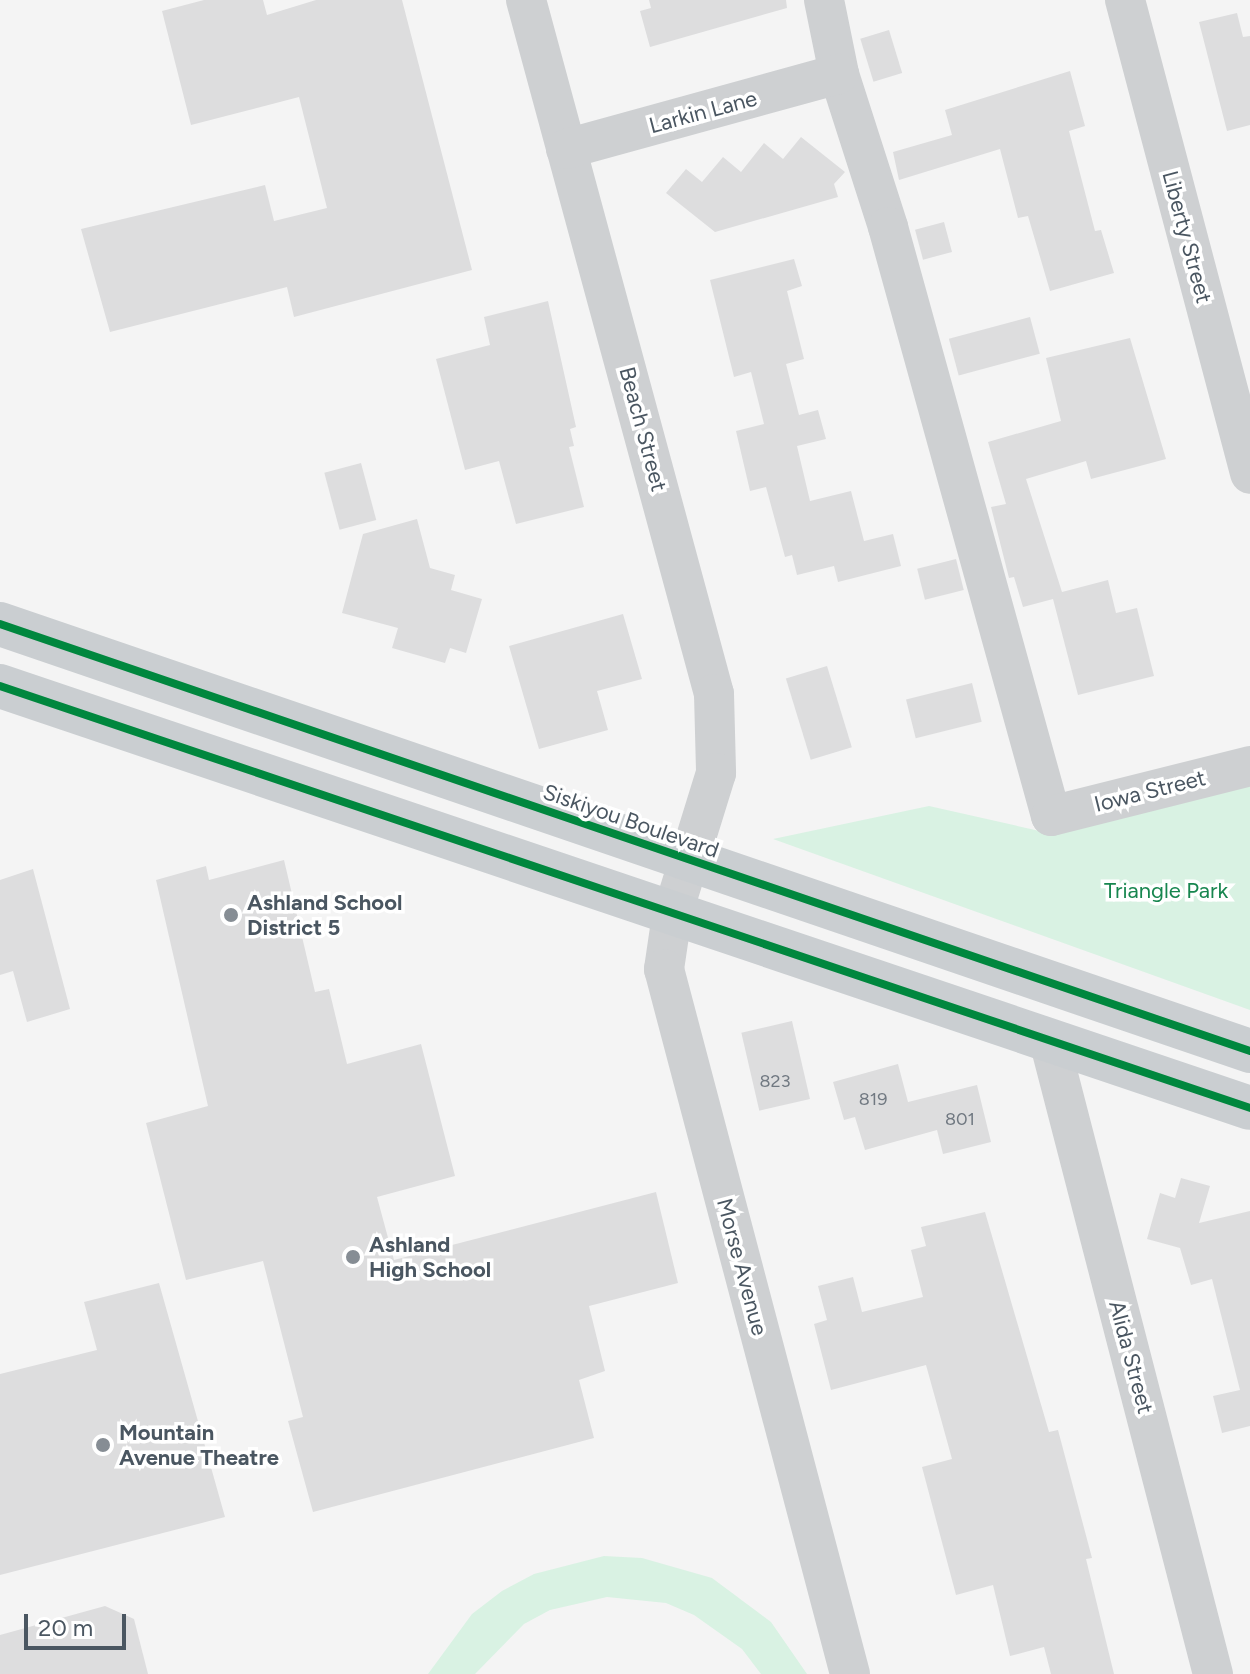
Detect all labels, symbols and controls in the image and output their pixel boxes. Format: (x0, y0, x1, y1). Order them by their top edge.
street label: Larkin Lane (646, 85, 760, 139)
street label: Liberty Street (1157, 168, 1217, 306)
street label: Beach Street (614, 364, 672, 494)
street label: Iowa Street (1092, 764, 1208, 818)
street label: Siskiyou Boulevard (540, 779, 722, 863)
park label: Triangle Park (1104, 878, 1228, 904)
place label: Ashland School District 5 (247, 889, 402, 940)
marker: Ashland School District 5 (222, 906, 240, 924)
house number: 823 (760, 1070, 790, 1092)
house number: 819 (859, 1088, 887, 1110)
house number: 801 (945, 1108, 975, 1130)
street label: Morse Avenue (711, 1196, 773, 1338)
place label: Ashland High School (369, 1231, 491, 1282)
marker: Ashland High School (344, 1248, 362, 1266)
street label: Alida Street (1103, 1298, 1159, 1416)
place label: Mountain Avenue Theatre (119, 1419, 279, 1470)
marker: Mountain Avenue Theatre (94, 1436, 112, 1454)
scale bar (28, 1598, 130, 1648)
text: 20 m (38, 1613, 93, 1642)

